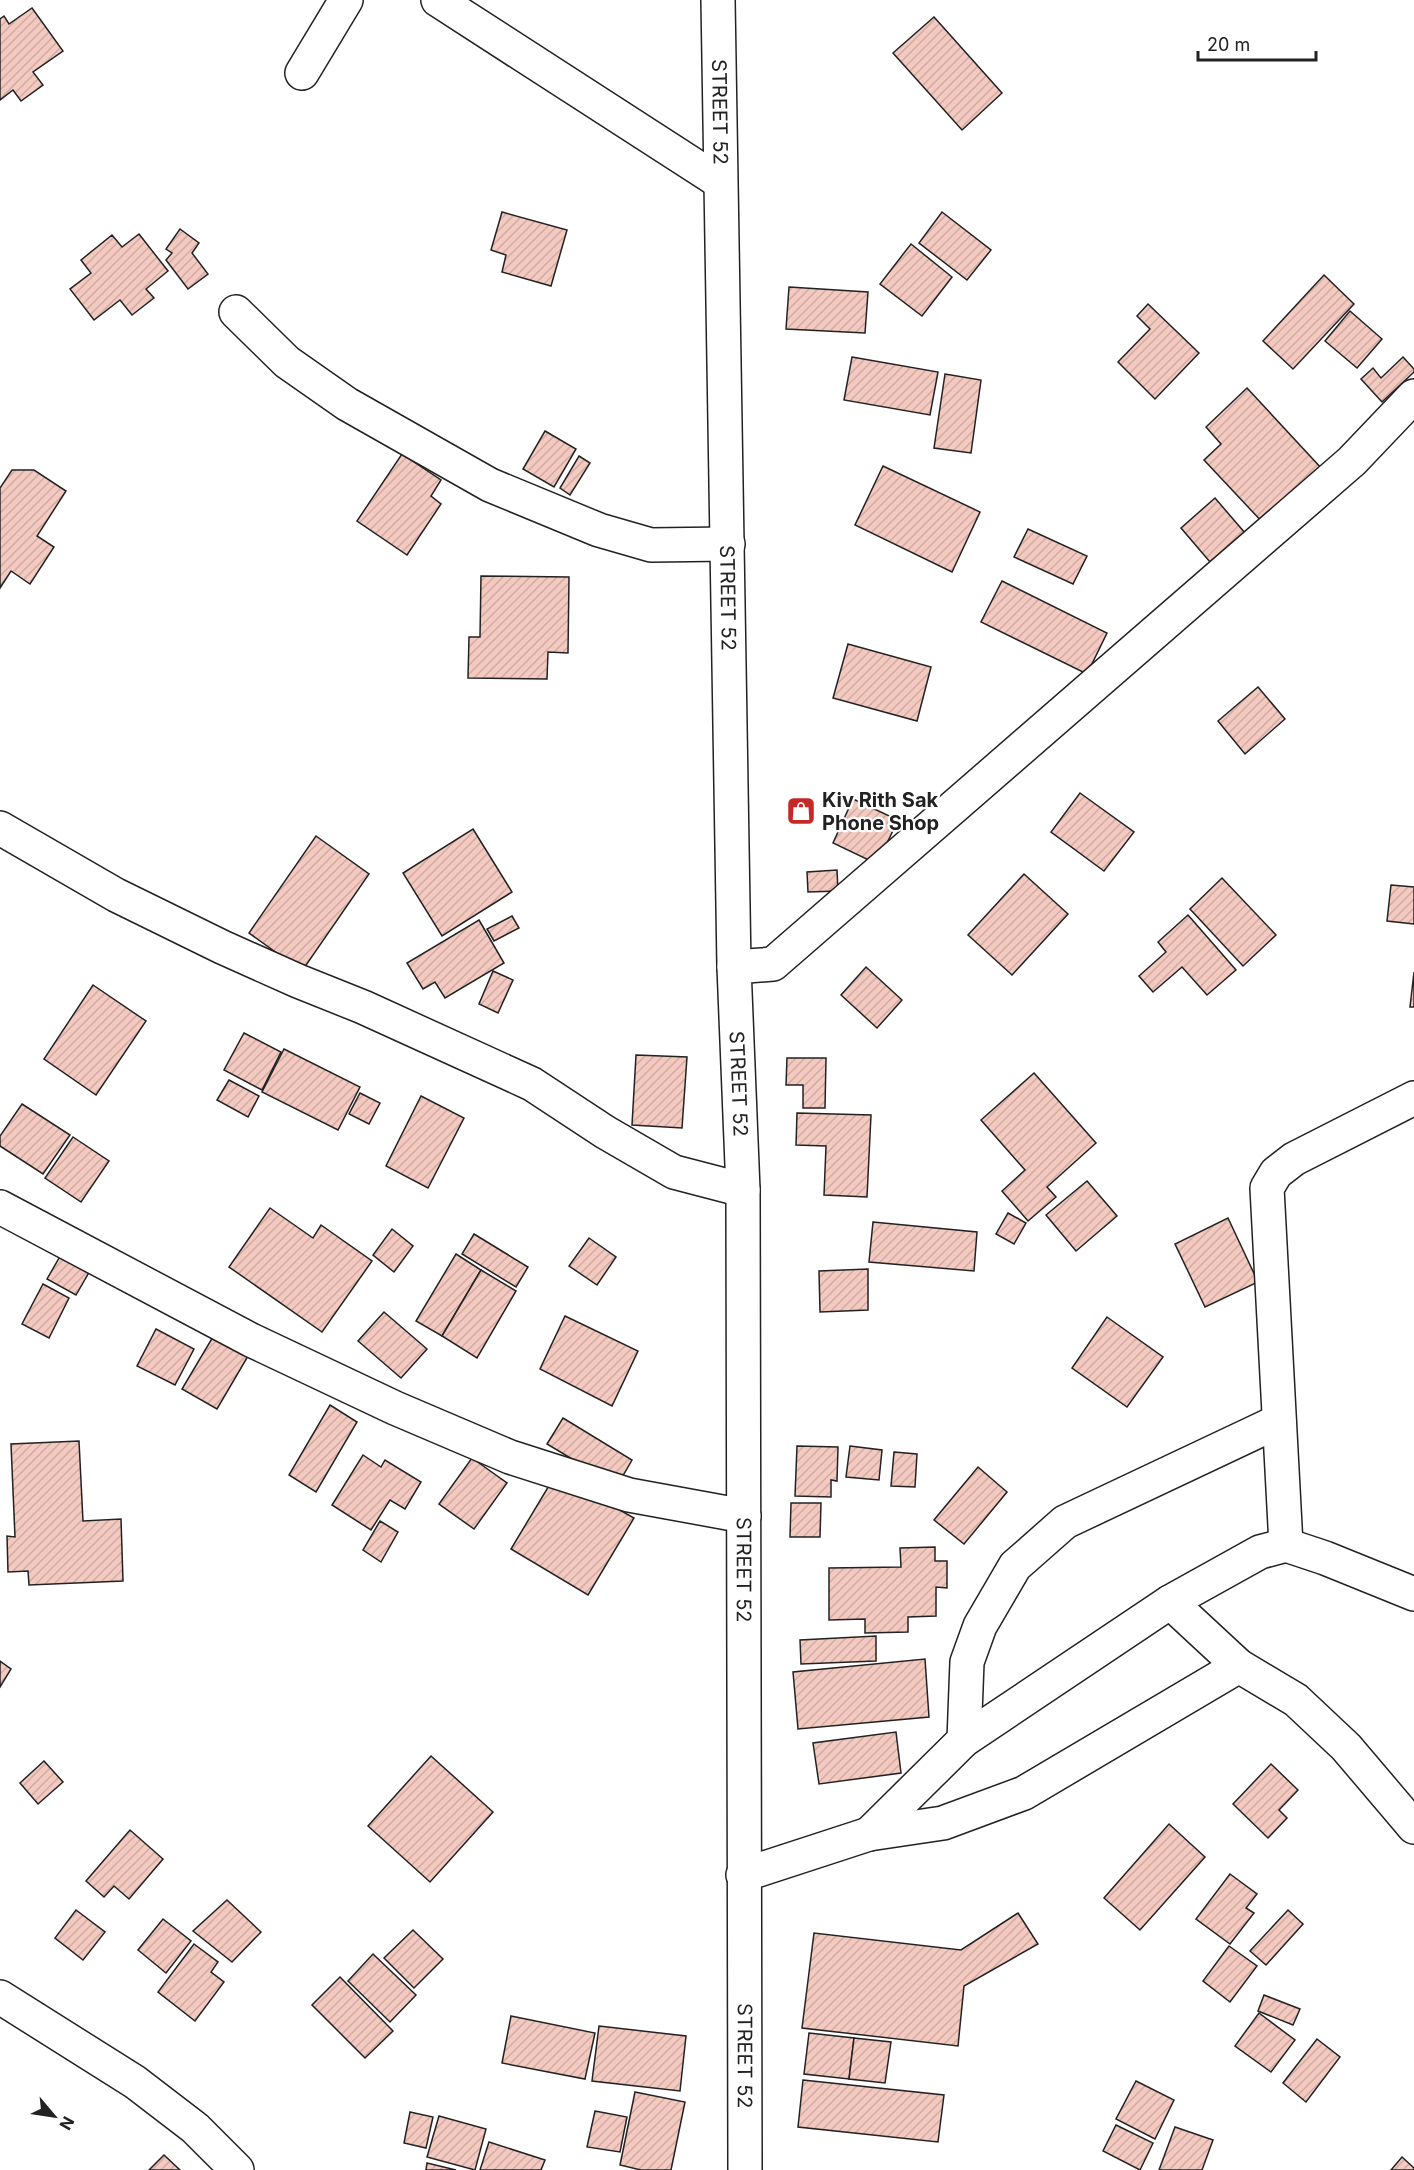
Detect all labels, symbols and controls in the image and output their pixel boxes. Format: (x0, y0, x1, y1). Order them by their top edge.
scale bar (1198, 24, 1316, 62)
text: 20 m (1207, 34, 1250, 55)
street label: STREET 52 (707, 59, 733, 165)
street label: STREET 52 (715, 545, 741, 651)
place label: Kiv Rith Sak Phone Shop (822, 788, 939, 835)
shop icon: Kiv Rith Sak Phone Shop (785, 795, 817, 827)
street label: STREET 52 (725, 1031, 753, 1137)
street label: STREET 52 (732, 1517, 756, 1623)
street label: STREET 52 (733, 2003, 757, 2109)
north arrow (24, 2086, 84, 2146)
text: N (55, 2113, 79, 2133)

